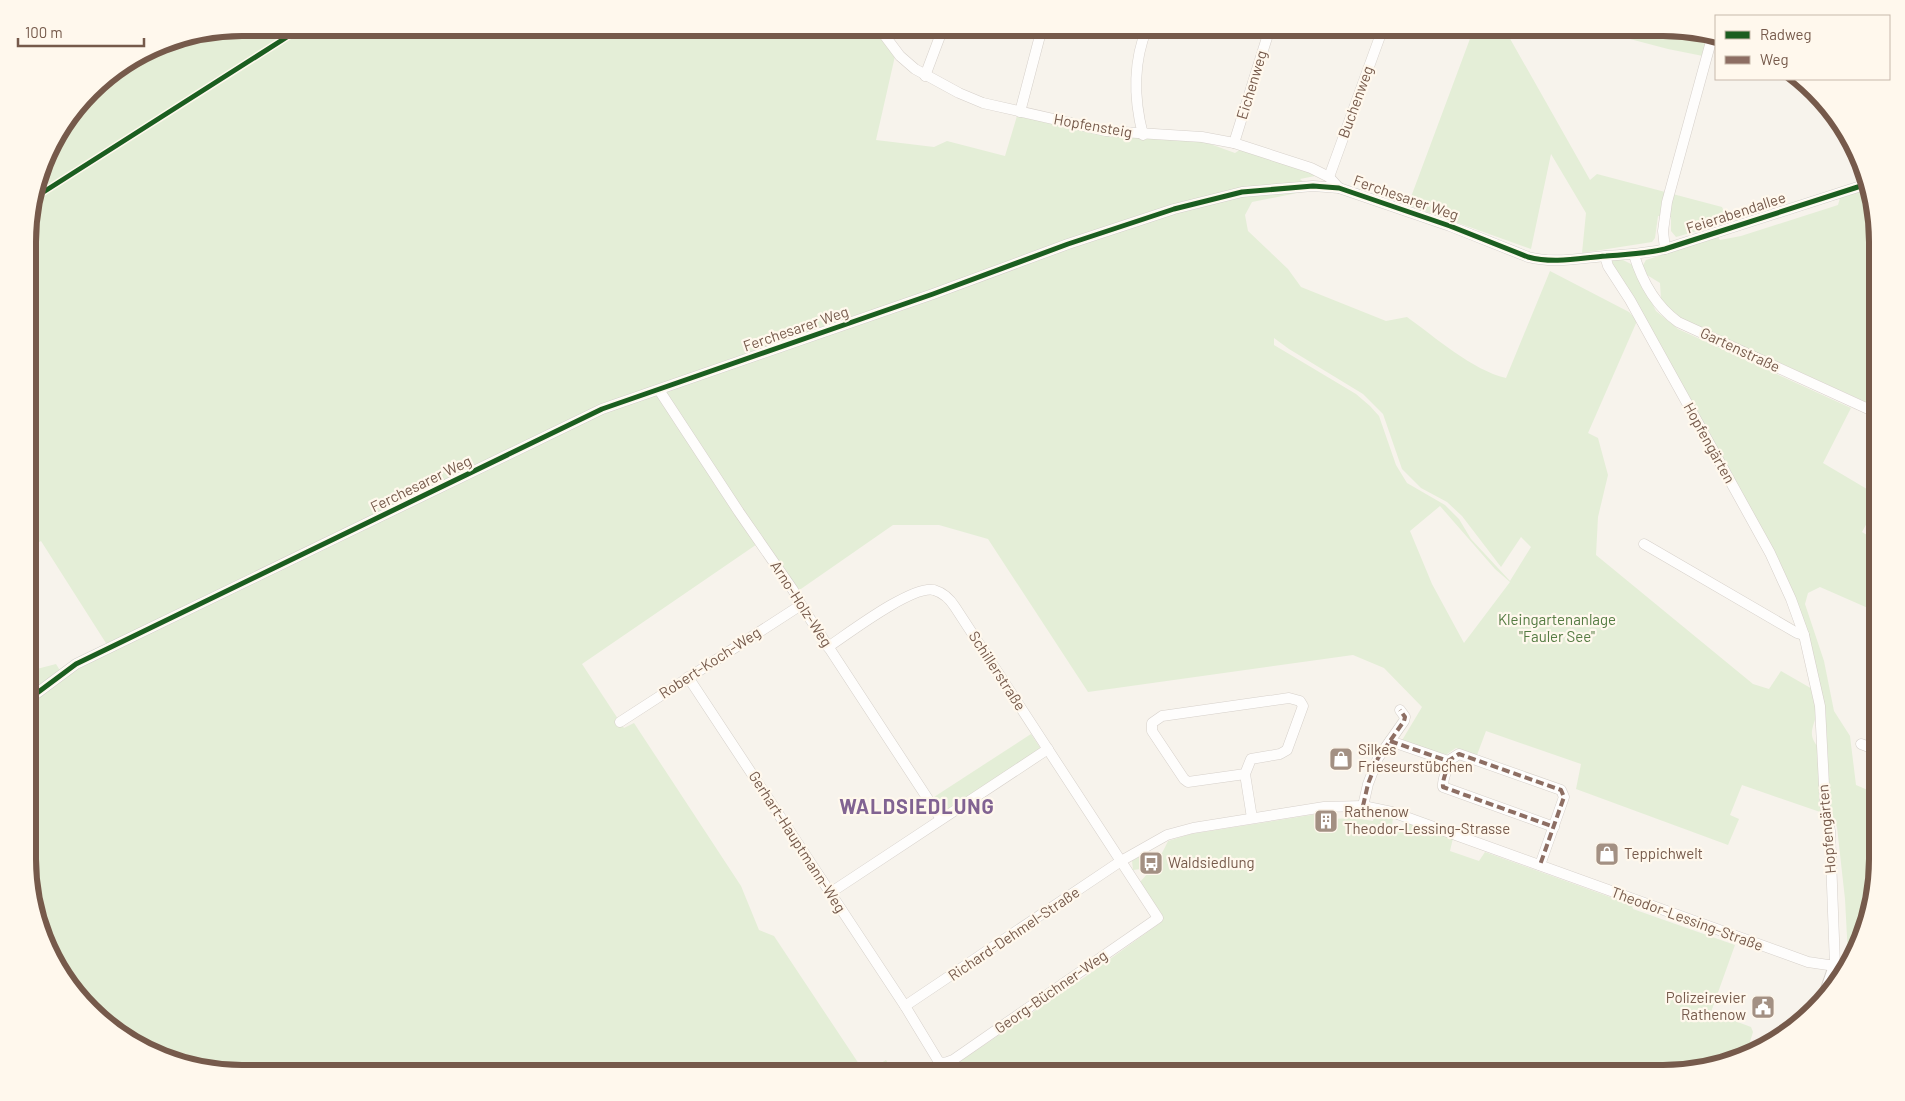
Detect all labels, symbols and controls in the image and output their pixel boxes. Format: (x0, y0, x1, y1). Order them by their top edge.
scale bar (18, 15, 144, 47)
legend (1715, 15, 1890, 80)
text: 100 m (25, 23, 63, 41)
text: Radweg (1760, 25, 1812, 43)
street label: Eichenweg (1232, 48, 1270, 121)
text: Weg (1760, 50, 1788, 68)
street label: Buchenweg (1334, 63, 1376, 140)
street label: Hopfensteig (1053, 109, 1134, 141)
street label: Ferchesarer Weg (1351, 171, 1461, 223)
street label: Feierabendallee (1684, 187, 1788, 237)
street label: Ferchesarer Weg (741, 302, 851, 354)
street label: Gartenstraße (1698, 323, 1783, 375)
street label: Hopfengärten (1680, 399, 1739, 486)
street label: Ferchesarer Weg (367, 451, 474, 515)
street label: Arno-Holz-Weg (767, 557, 836, 650)
park label: Kleingartenanlage "Fauler See" (1498, 610, 1616, 645)
street label: Robert-Koch-Weg (655, 623, 764, 702)
street label: Schillerstraße (966, 627, 1030, 713)
place label: Silkes Frieseurstübchen (1358, 740, 1473, 775)
shop icon: Silkes Frieseurstübchen (1328, 746, 1354, 772)
street label: Gerhart-Hauptmann-Weg (745, 767, 850, 916)
street label: Hopfengärten (1813, 784, 1839, 875)
district label: WALDSIEDLUNG (839, 794, 995, 818)
place label: Rathenow Theodor-Lessing-Strasse (1344, 802, 1510, 837)
building icon: Rathenow Theodor-Lessing-Strasse (1313, 808, 1339, 834)
shop icon: Teppichwelt (1594, 841, 1620, 867)
place label: Teppichwelt (1624, 844, 1703, 862)
bus stop icon: Waldsiedlung (1138, 850, 1164, 876)
place label: Waldsiedlung (1168, 853, 1255, 871)
street label: Richard-Dehmel-Straße (944, 882, 1083, 984)
street label: Theodor-Lessing-Straße (1609, 882, 1766, 954)
street label: Georg-Büchner-Weg (991, 946, 1110, 1037)
place label: Polizeirevier Rathenow (1666, 988, 1747, 1023)
public building icon: Polizeirevier Rathenow (1750, 994, 1776, 1020)

